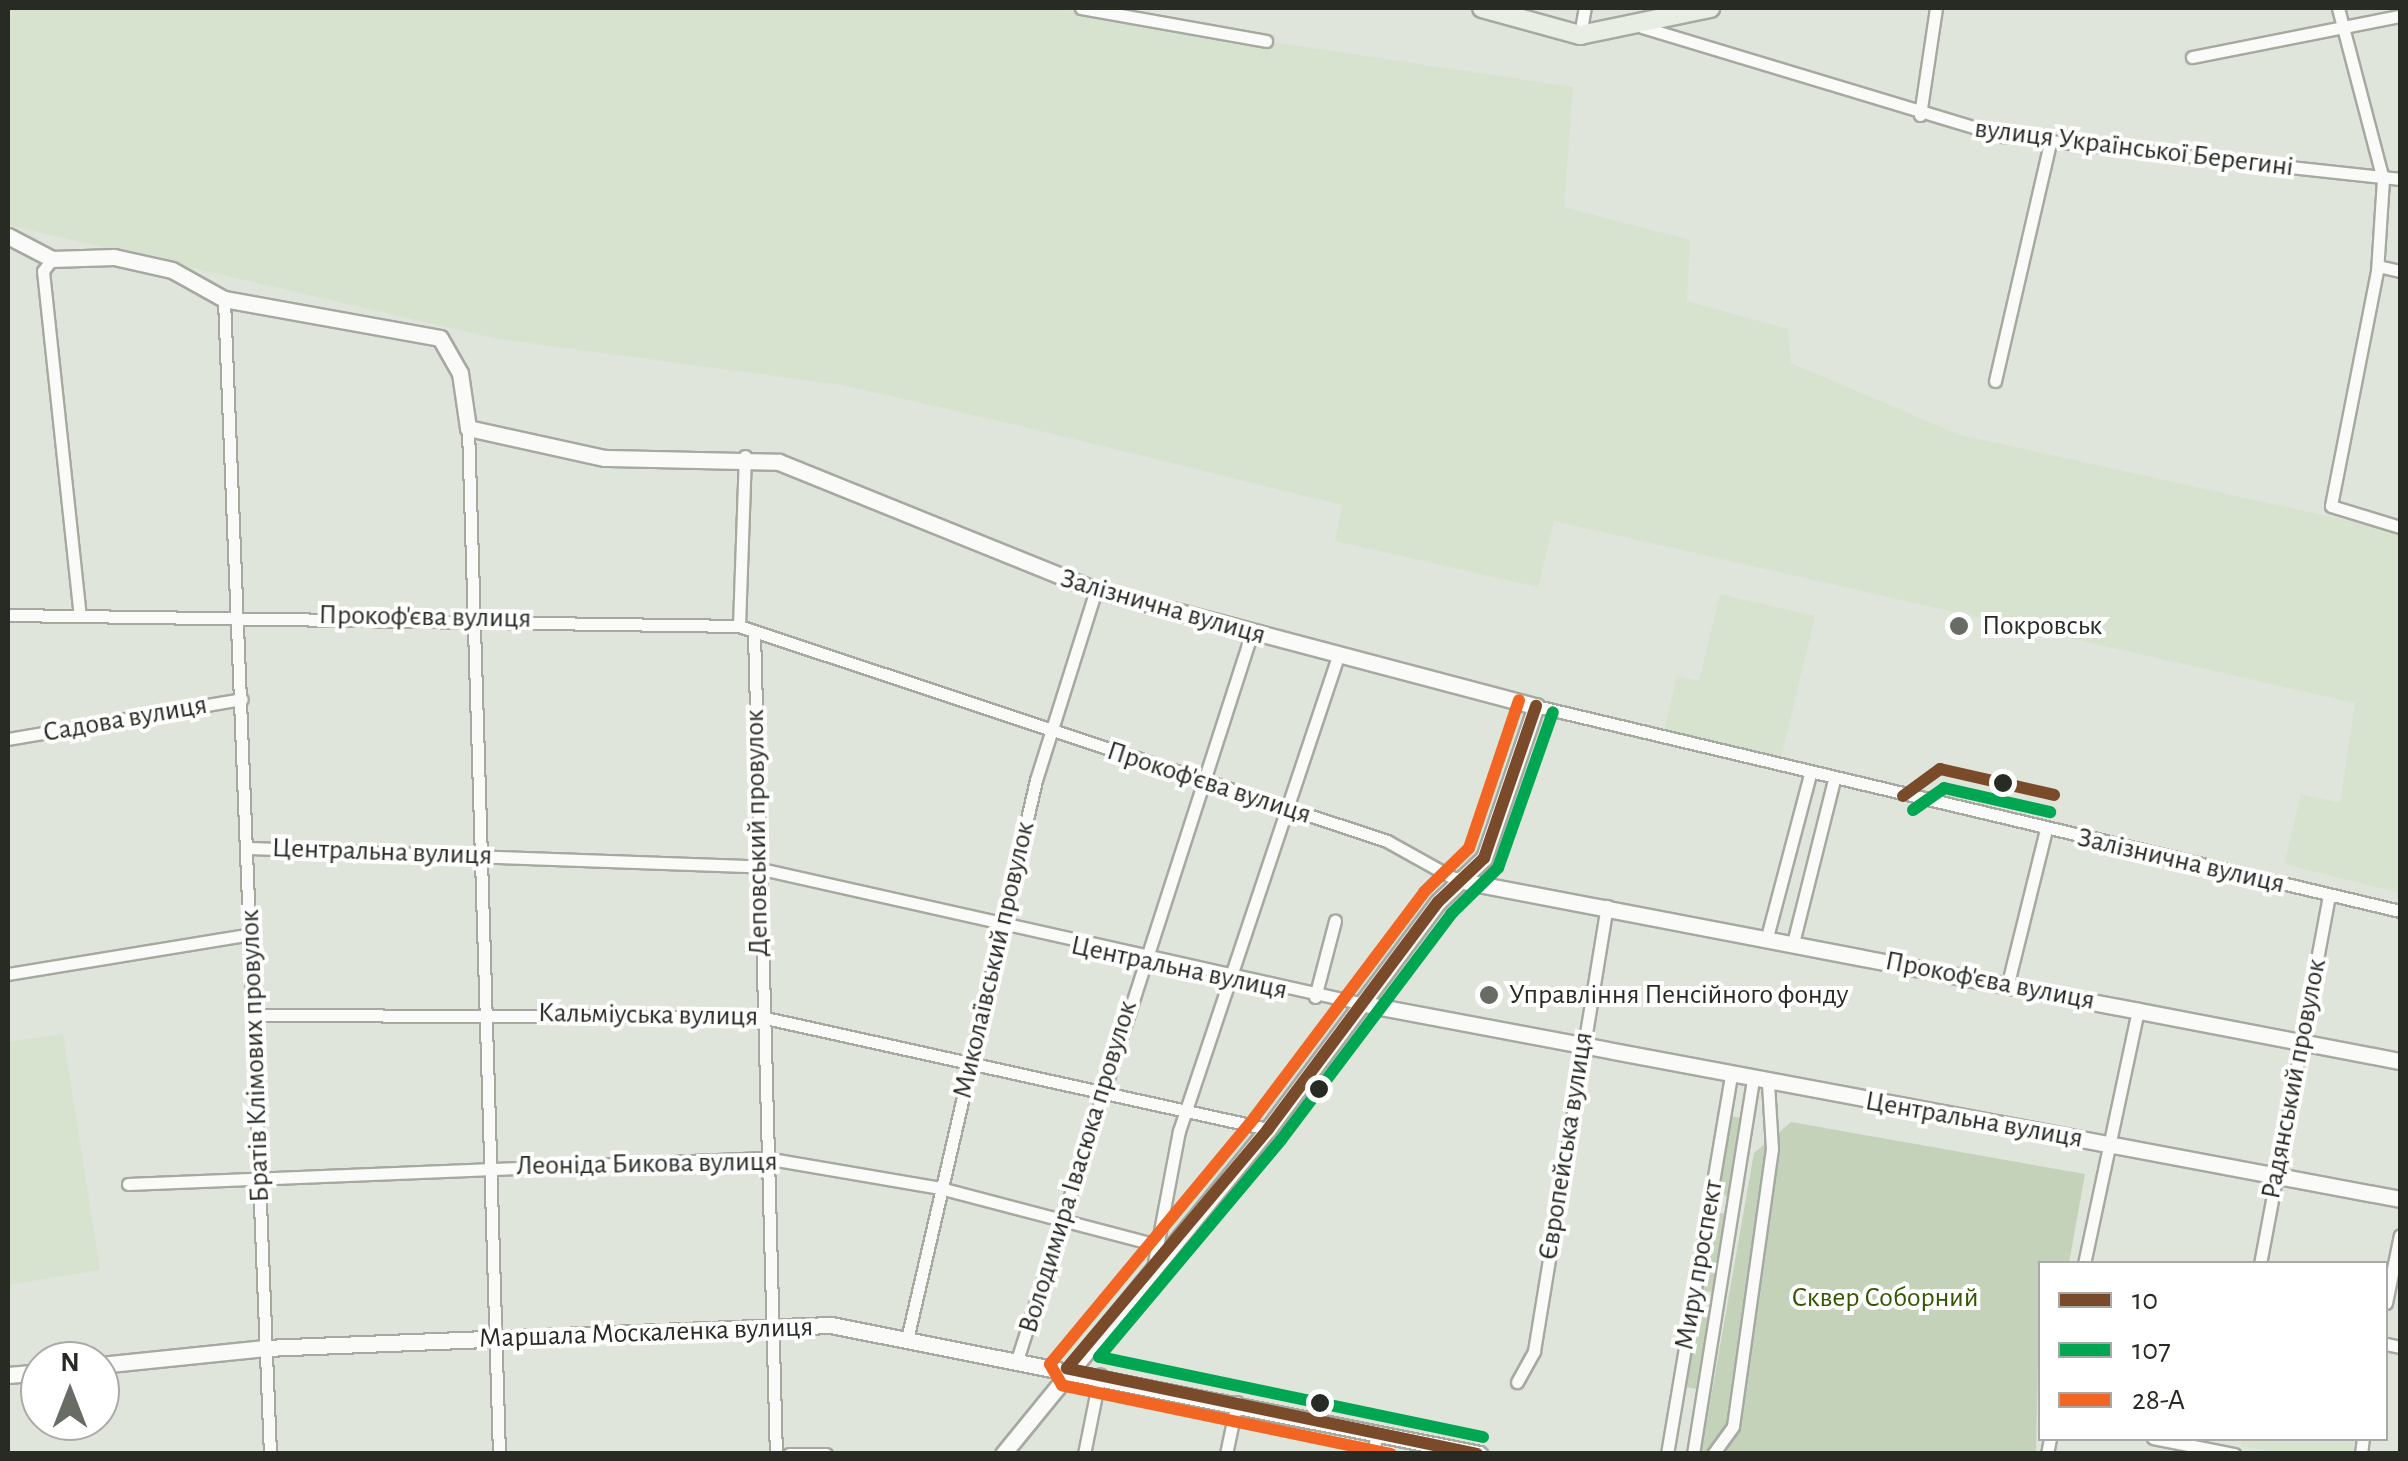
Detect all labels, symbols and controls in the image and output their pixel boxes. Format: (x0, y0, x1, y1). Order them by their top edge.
street label: вулиця Української Берегині (1973, 112, 2295, 184)
street label: Залізнична вулиця (1057, 562, 1269, 652)
street label: Прокоф'єва вулиця (318, 598, 532, 636)
place label: Покровськ (1982, 609, 2102, 643)
marker: Покровськ (1946, 613, 1972, 639)
street label: Садова вулиця (40, 688, 210, 750)
street label: Деповський провулок (738, 709, 776, 957)
street label: Прокоф'єва вулиця (1103, 734, 1315, 832)
unlabelled marker (1993, 773, 2013, 793)
street label: Миколаївський провулок (946, 818, 1042, 1102)
street label: Залізнична вулиця (2074, 821, 2288, 901)
street label: Центральна вулиця (271, 831, 493, 873)
street label: Братів Клімових провулок (233, 909, 277, 1203)
street label: Центральна вулиця (1068, 929, 1290, 1007)
street label: Прокоф'єва вулиця (1882, 944, 2098, 1018)
street label: Радянський провулок (2254, 956, 2334, 1202)
place label: Управління Пенсійного фонду (1509, 978, 1848, 1012)
marker: Управління Пенсійного фонду (1478, 984, 1500, 1006)
street label: Кальміуська вулиця (538, 996, 758, 1034)
street label: Володимира Івасюка провулок (1011, 997, 1145, 1337)
street label: Європейська вулиця (1531, 1030, 1601, 1262)
unlabelled marker (1309, 1079, 1329, 1099)
street label: Центральна вулиця (1863, 1084, 2085, 1156)
street label: Леоніда Бикова вулиця (516, 1145, 778, 1183)
street label: Миру проспект (1668, 1178, 1730, 1352)
legend (2038, 1261, 2388, 1441)
park label: Сквер Соборний (1791, 1281, 1979, 1315)
text: 10 (2132, 1285, 2158, 1315)
street label: Маршала Москаленка вулиця (478, 1310, 814, 1356)
text: 107 (2132, 1335, 2171, 1365)
north arrow (20, 1341, 120, 1441)
text: N (60, 1349, 80, 1377)
text: 28-А (2132, 1385, 2185, 1415)
unlabelled marker (1310, 1393, 1330, 1413)

